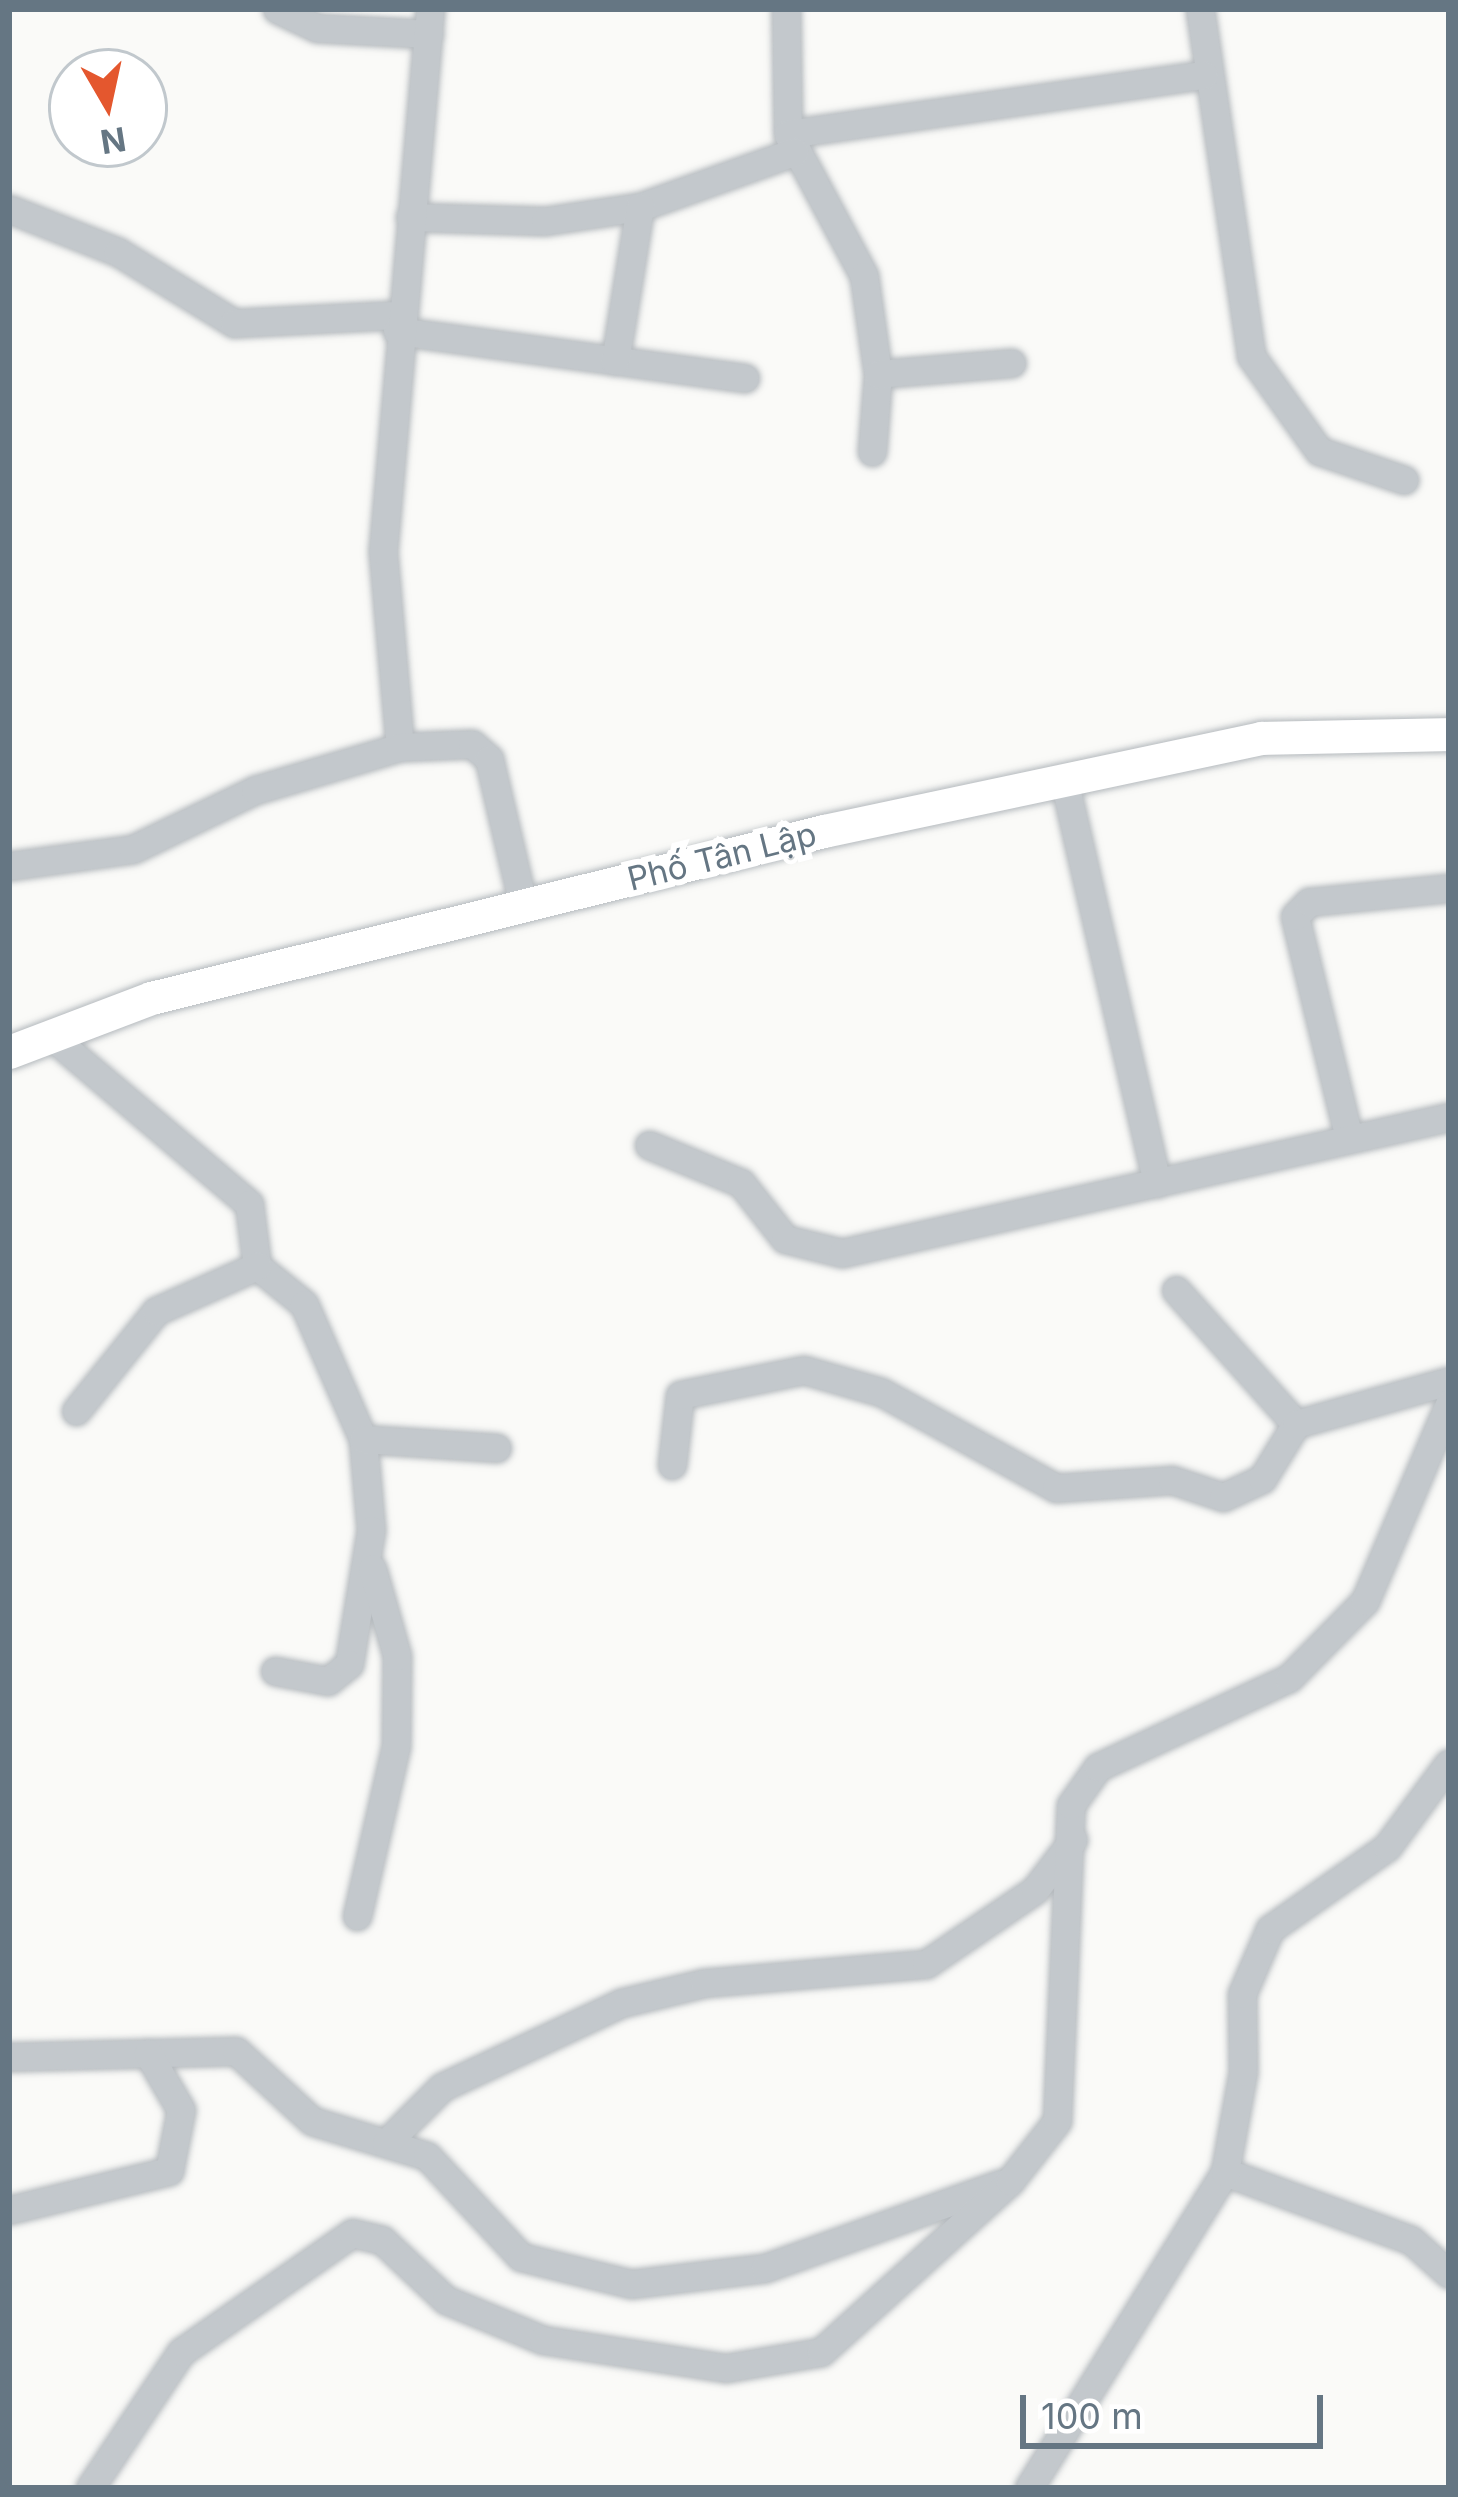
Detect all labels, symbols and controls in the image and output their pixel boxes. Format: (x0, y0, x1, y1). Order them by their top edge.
north arrow (48, 48, 168, 168)
text: N (98, 119, 129, 162)
street label: Phố Tân Lập (623, 814, 821, 900)
scale bar (1026, 2371, 1329, 2445)
text: 100 m (1041, 2394, 1143, 2438)

